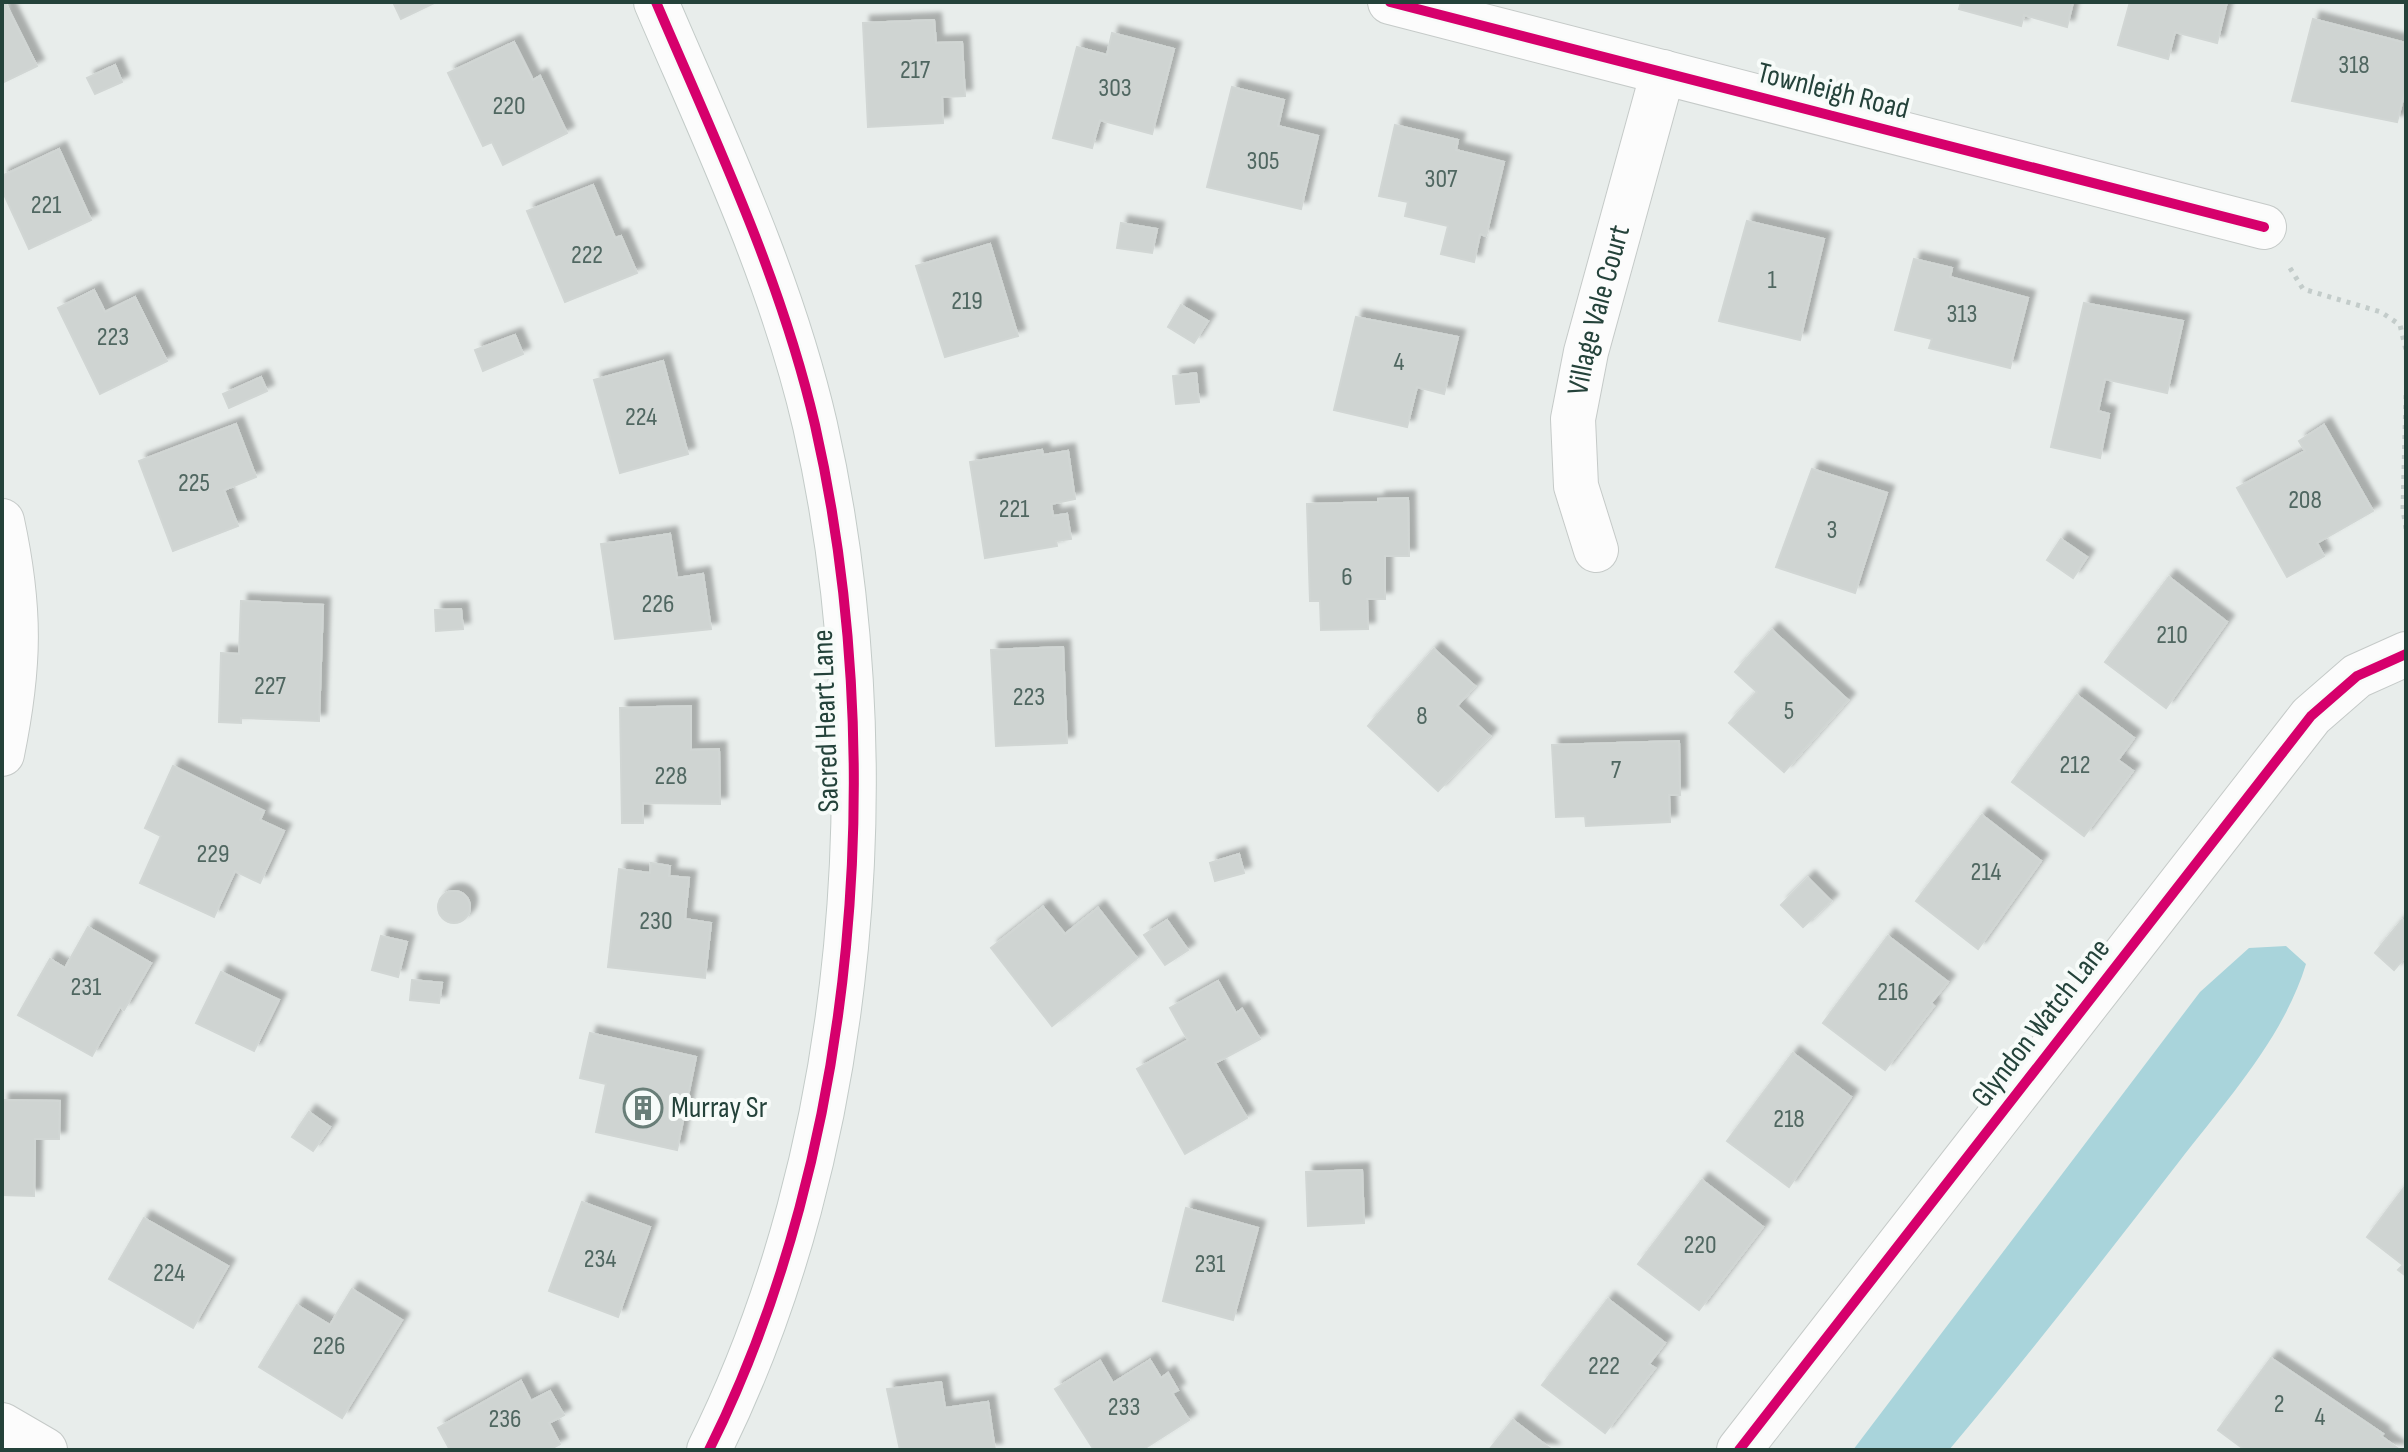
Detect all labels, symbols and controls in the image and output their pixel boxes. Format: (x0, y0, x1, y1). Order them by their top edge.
house number: 318 (2338, 50, 2370, 81)
house number: 217 (900, 55, 931, 86)
street label: Townleigh Road (1753, 55, 1913, 127)
house number: 303 (1098, 73, 1132, 104)
house number: 220 (492, 91, 526, 122)
house number: 305 (1247, 146, 1279, 177)
house number: 307 (1425, 164, 1458, 195)
house number: 221 (31, 190, 61, 221)
street label: Village Vale Court (1560, 221, 1638, 398)
house number: 222 (571, 240, 603, 271)
house number: 1 (1767, 265, 1777, 296)
house number: 219 (951, 286, 983, 317)
house number: 313 (1947, 299, 1977, 330)
house number: 223 (97, 322, 129, 353)
house number: 4 (1394, 347, 1405, 378)
house number: 224 (625, 402, 657, 433)
house number: 225 (178, 468, 210, 499)
house number: 208 (2288, 485, 2322, 516)
house number: 221 (999, 494, 1029, 525)
house number: 3 (1827, 515, 1837, 546)
house number: 6 (1341, 562, 1353, 593)
house number: 226 (642, 589, 674, 620)
house number: 210 (2156, 620, 2188, 651)
street label: Sacred Heart Lane (805, 629, 847, 813)
house number: 227 (254, 671, 287, 702)
house number: 223 (1013, 682, 1045, 713)
house number: 5 (1784, 696, 1794, 727)
house number: 8 (1416, 701, 1428, 732)
house number: 212 (2060, 750, 2090, 781)
house number: 7 (1611, 755, 1622, 786)
house number: 228 (655, 761, 687, 792)
house number: 229 (197, 839, 229, 870)
house number: 214 (1971, 857, 2002, 888)
house number: 230 (639, 906, 673, 937)
street label: Glyndon Watch Lane (1964, 932, 2118, 1114)
house number: 231 (71, 972, 101, 1003)
house number: 216 (1877, 977, 1909, 1008)
building icon: Murray Sr (622, 1087, 664, 1129)
place label: Murray Sr (671, 1090, 768, 1126)
house number: 218 (1773, 1104, 1805, 1135)
house number: 220 (1683, 1230, 1717, 1261)
house number: 234 (584, 1244, 616, 1275)
house number: 231 (1195, 1249, 1225, 1280)
house number: 224 (153, 1258, 185, 1289)
house number: 226 (313, 1331, 345, 1362)
house number: 222 (1588, 1351, 1620, 1382)
house number: 2 (2274, 1389, 2284, 1420)
house number: 233 (1108, 1392, 1140, 1423)
house number: 4 (2315, 1402, 2326, 1433)
house number: 236 (488, 1404, 522, 1435)

